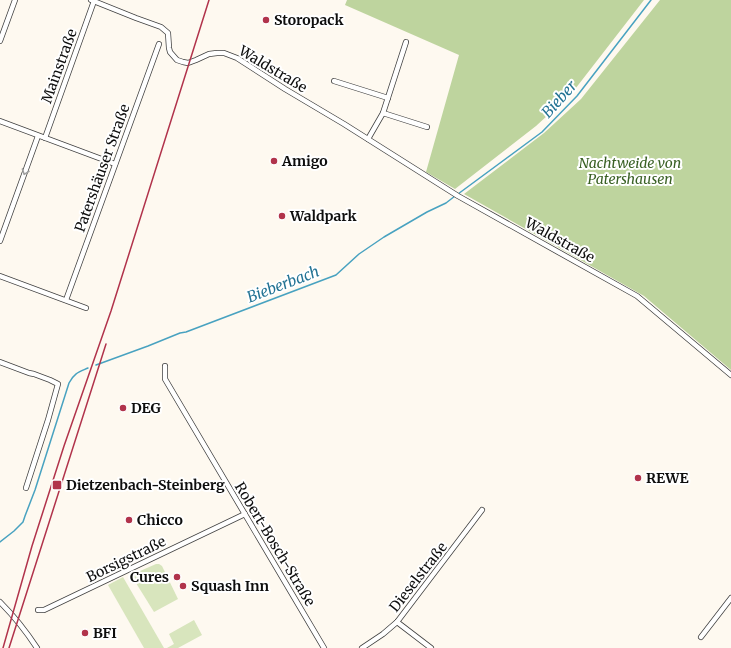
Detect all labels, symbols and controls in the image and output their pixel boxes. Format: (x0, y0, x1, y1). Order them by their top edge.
place label: Storopack (274, 11, 344, 29)
marker: Storopack (261, 15, 271, 25)
street label: Mainstraße (37, 26, 81, 106)
street label: Waldstraße (235, 41, 310, 96)
water label: Bieber (537, 76, 581, 121)
street label: Patershäuser Straße (71, 102, 133, 234)
place label: Amigo (281, 152, 328, 170)
park label: Nachtweide von Patershausen (579, 154, 681, 188)
marker: Amigo (269, 156, 279, 166)
one-way arrow (21, 169, 30, 176)
place label: Waldpark (289, 207, 358, 225)
marker: Waldpark (277, 211, 287, 221)
street label: Waldstraße (521, 213, 598, 266)
water label: Bieberbach (244, 262, 322, 306)
place label: DEG (131, 399, 162, 417)
marker: DEG (118, 403, 128, 413)
place label: REWE (646, 469, 689, 487)
marker: REWE (633, 473, 643, 483)
place label: Dietzenbach-Steinberg (66, 476, 225, 494)
marker: Dietzenbach-Steinberg (51, 479, 63, 491)
street label: Robert-Bosch-Straße (231, 479, 319, 609)
place label: Chicco (137, 511, 183, 529)
marker: Chicco (124, 515, 134, 525)
street label: Borsigstraße (83, 532, 169, 586)
street label: Dieselstraße (385, 538, 451, 616)
place label: Cures (130, 568, 169, 586)
marker: Cures (172, 572, 182, 582)
place label: Squash Inn (191, 577, 269, 595)
marker: Squash Inn (178, 581, 188, 591)
place label: BFI (93, 624, 117, 642)
marker: BFI (80, 628, 90, 638)

